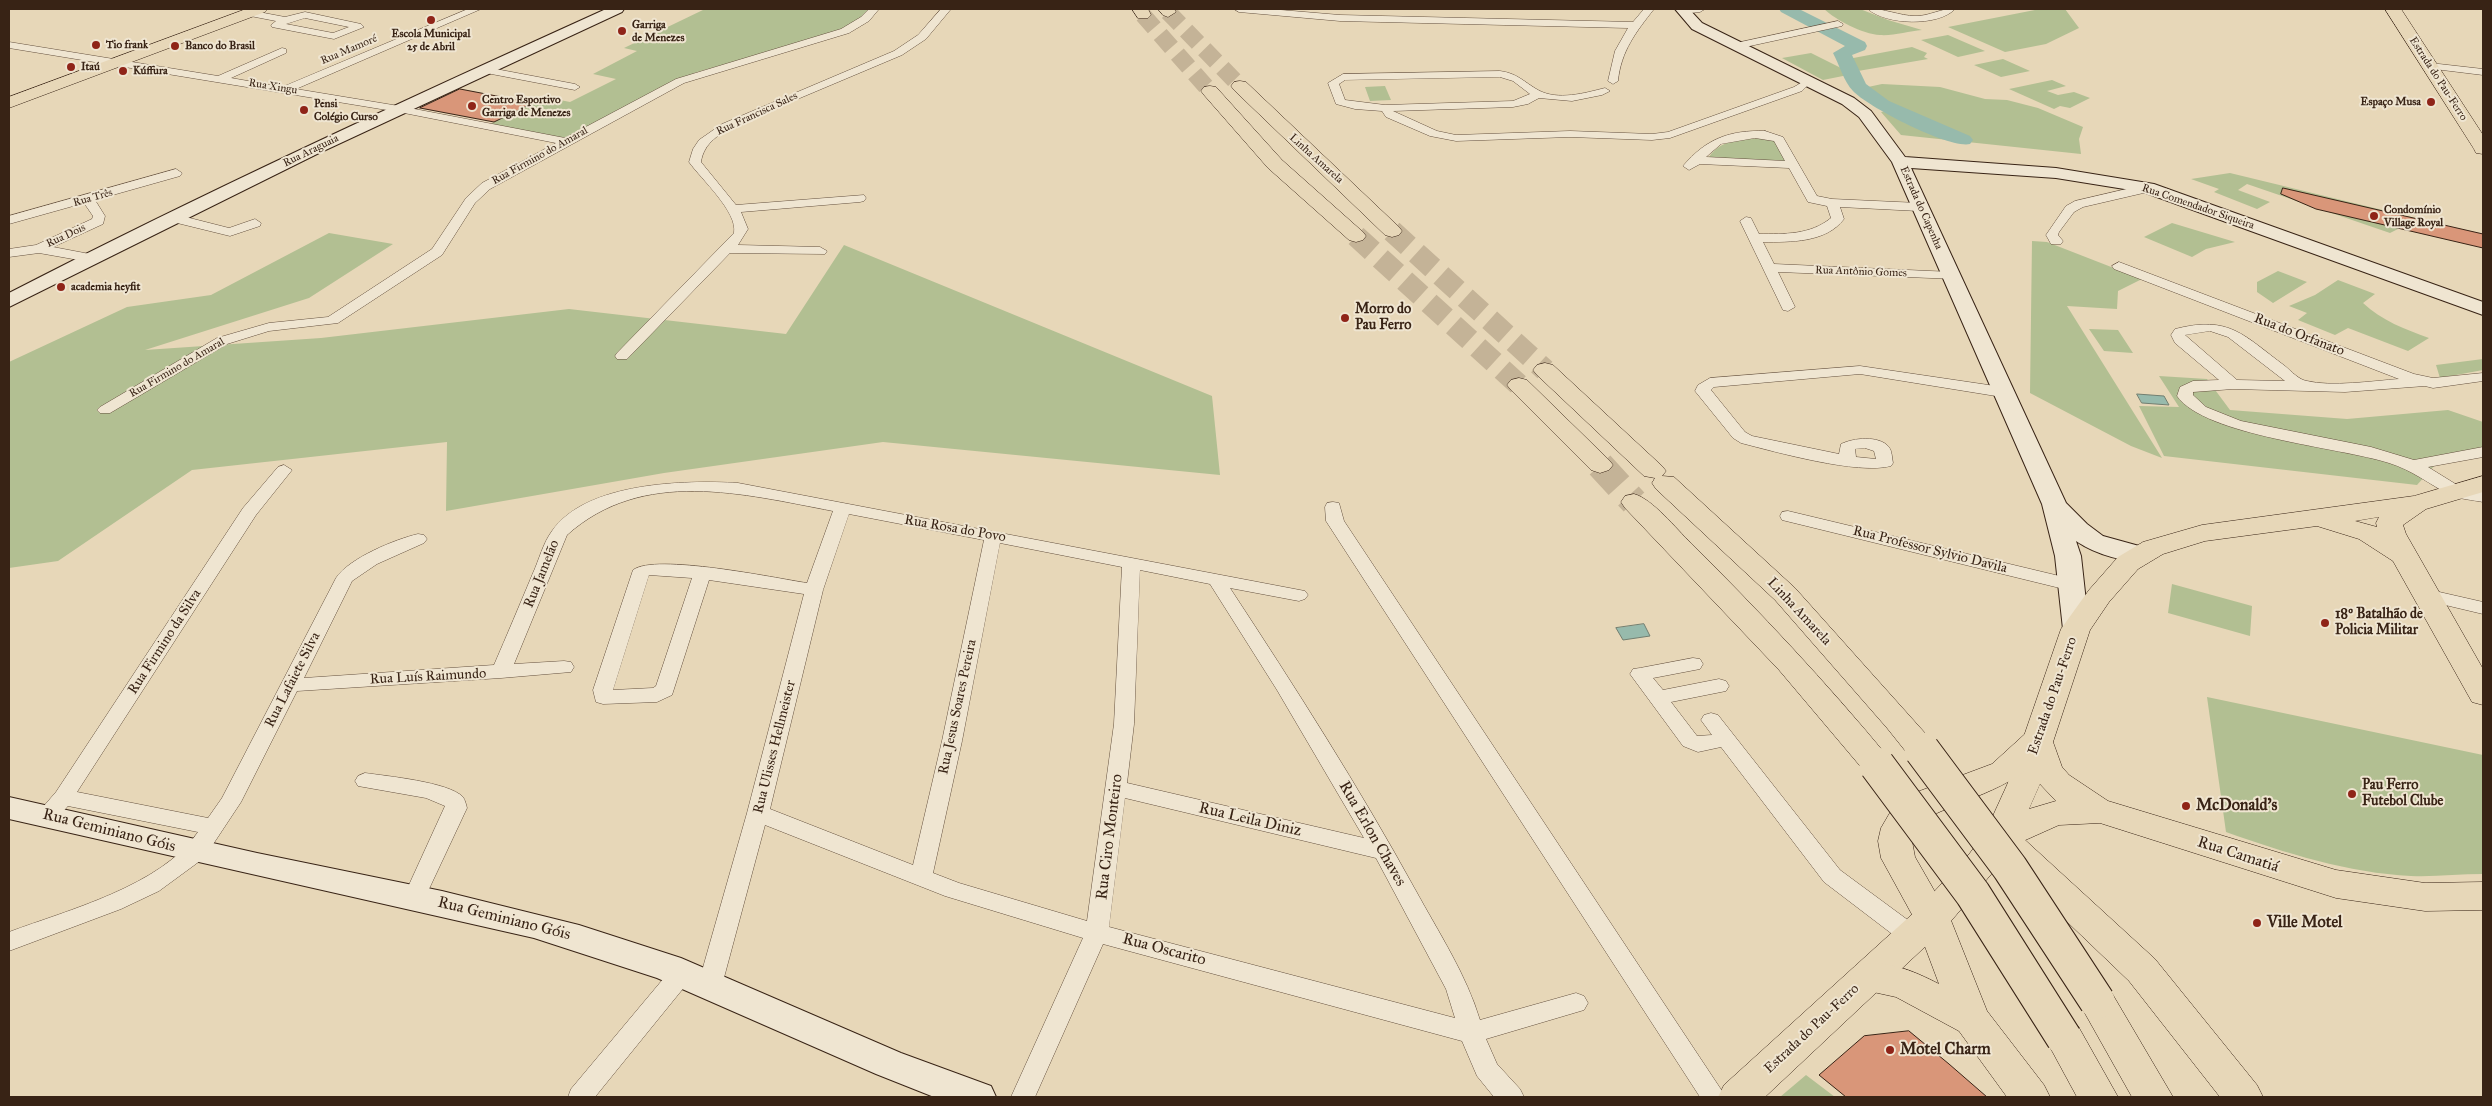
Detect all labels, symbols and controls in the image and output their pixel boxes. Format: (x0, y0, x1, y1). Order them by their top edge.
marker: Escola Municipal 25 de Abril (425, 14, 437, 26)
place label: Garriga de Menezes (632, 18, 684, 44)
marker: Garriga de Menezes (616, 25, 628, 37)
place label: Escola Municipal 25 de Abril (392, 27, 470, 53)
street label: Rua Mamoré (319, 32, 379, 68)
street label: Estrada do Pau-Ferro (2406, 35, 2470, 123)
place label: Tio frank (106, 38, 148, 52)
marker: Tio frank (90, 39, 102, 51)
place label: Banco do Brasil (185, 39, 255, 53)
marker: Banco do Brasil (169, 40, 181, 52)
place label: Itaú (81, 60, 100, 74)
marker: Itaú (65, 61, 77, 73)
place label: Kúffura (133, 64, 168, 78)
marker: Kúffura (117, 65, 129, 77)
street label: Rua Xingu (248, 77, 298, 97)
street label: Rua Francisca Sales (714, 89, 800, 139)
place label: Centro Esportivo Garriga de Menezes (482, 93, 571, 119)
place label: Espaço Musa (2361, 95, 2421, 109)
marker: Espaço Musa (2425, 96, 2437, 108)
place label: Pensi Colégio Curso (314, 97, 378, 123)
marker: Centro Esportivo Garriga de Menezes (466, 100, 478, 112)
marker: Pensi Colégio Curso (298, 104, 310, 116)
street label: Rua Firmino do Amaral (490, 124, 590, 188)
street label: Linha Amarela (1286, 131, 1346, 187)
street label: Rua Araguaia (281, 132, 341, 170)
street label: Estrada do Capenha (1897, 164, 1945, 252)
street label: Rua Comendador Siqueira (2140, 182, 2256, 232)
street label: Rua Três (72, 186, 114, 210)
place label: Condomínio Village Royal (2384, 203, 2443, 229)
marker: Condomínio Village Royal (2368, 210, 2380, 222)
street label: Rua Dois (44, 221, 88, 251)
street label: Rua Antônio Gomes (1815, 264, 1907, 280)
place label: academia heyfit (71, 280, 140, 294)
marker: academia heyfit (55, 281, 67, 293)
place label: Morro do Pau Ferro (1355, 302, 1411, 334)
street label: Rua do Orfanato (2251, 310, 2347, 360)
marker: Morro do Pau Ferro (1339, 312, 1351, 324)
street label: Rua Firmino do Amaral (127, 335, 227, 401)
street label: Rua Rosa do Povo (903, 512, 1007, 546)
street label: Rua Professor Sylvio Davila (1851, 523, 2009, 577)
street label: Rua Jamelão (521, 538, 563, 610)
street label: Linha Amarela (1763, 575, 1835, 649)
street label: Rua Firmino da Silva (125, 586, 205, 698)
place label: 18º Batalhão de Policia Militar (2335, 607, 2423, 640)
marker: 18º Batalhão de Policia Militar (2319, 617, 2331, 629)
street label: Rua Lafaiete Silva (262, 630, 324, 730)
street label: Estrada do Pau-Ferro (2025, 635, 2081, 757)
street label: Rua Jesus Soares Pereira (935, 638, 981, 776)
street label: Rua Luís Raimundo (369, 666, 487, 688)
street label: Rua Ulisses Hellmeister (750, 679, 800, 815)
street label: Rua Ciro Monteiro (1093, 773, 1127, 901)
street label: Rua Erlon Chaves (1334, 778, 1410, 890)
place label: Pau Ferro Futebol Clube (2362, 778, 2443, 810)
marker: Pau Ferro Futebol Clube (2346, 788, 2358, 800)
place label: McDonald's (2196, 796, 2277, 816)
street label: Rua Leila Diniz (1197, 799, 1303, 841)
marker: McDonald's (2180, 800, 2192, 812)
street label: Rua Geminiano Góis (41, 805, 177, 857)
street label: Rua Camatiá (2195, 833, 2281, 877)
street label: Rua Geminiano Góis (436, 893, 572, 945)
place label: Ville Motel (2267, 913, 2342, 933)
marker: Ville Motel (2251, 917, 2263, 929)
street label: Rua Oscarito (1120, 930, 1208, 970)
street label: Estrada do Pau-Ferro (1761, 981, 1863, 1077)
place label: Motel Charm (1900, 1040, 1991, 1060)
marker: Motel Charm (1884, 1044, 1896, 1056)

